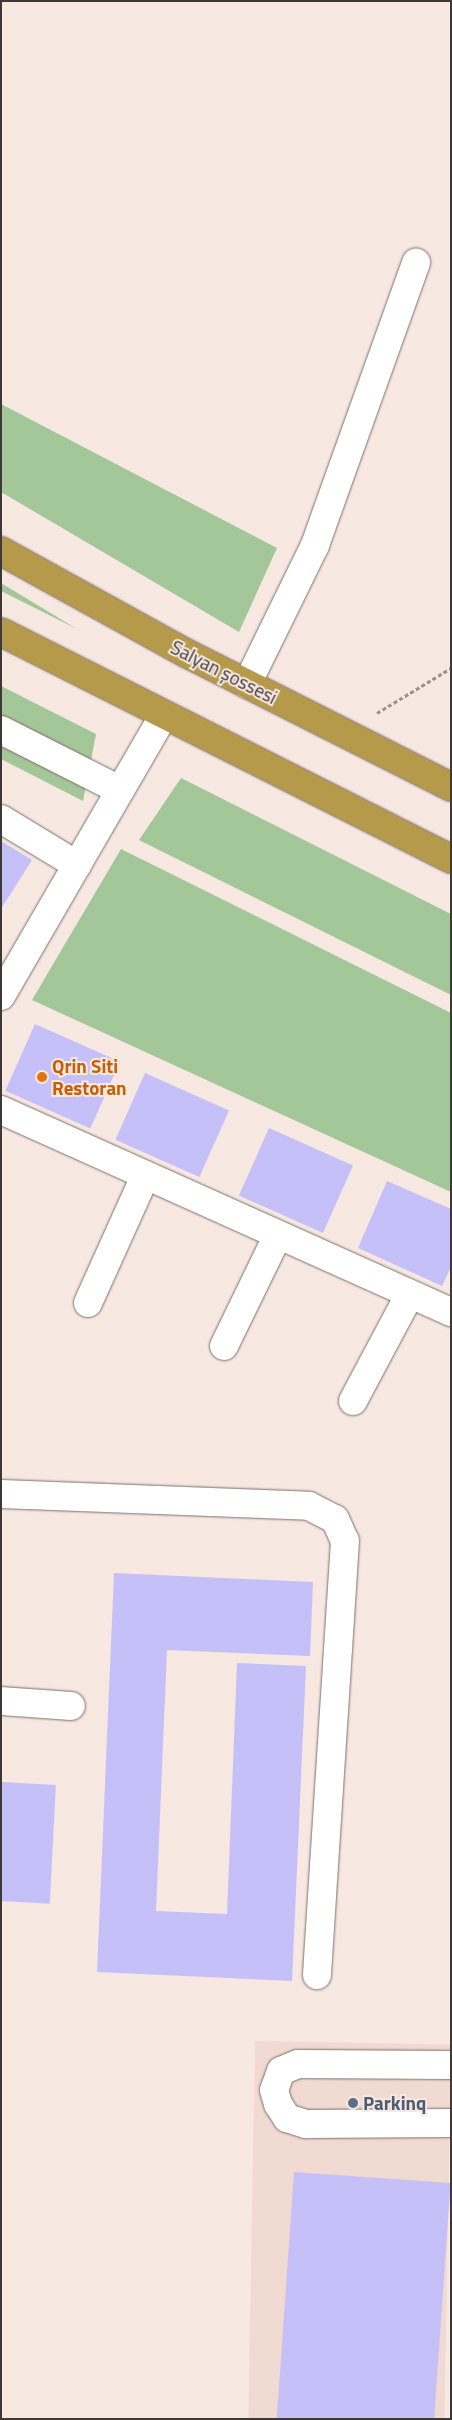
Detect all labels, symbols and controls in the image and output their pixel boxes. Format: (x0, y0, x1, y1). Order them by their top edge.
street label: Salyan şossesi (167, 635, 281, 709)
place label: Qrin Siti Restoran (52, 1055, 127, 1099)
marker: Qrin Siti Restoran (36, 1071, 48, 1083)
place label: Parkinq (363, 2092, 426, 2114)
marker: Parkinq (347, 2097, 359, 2109)

